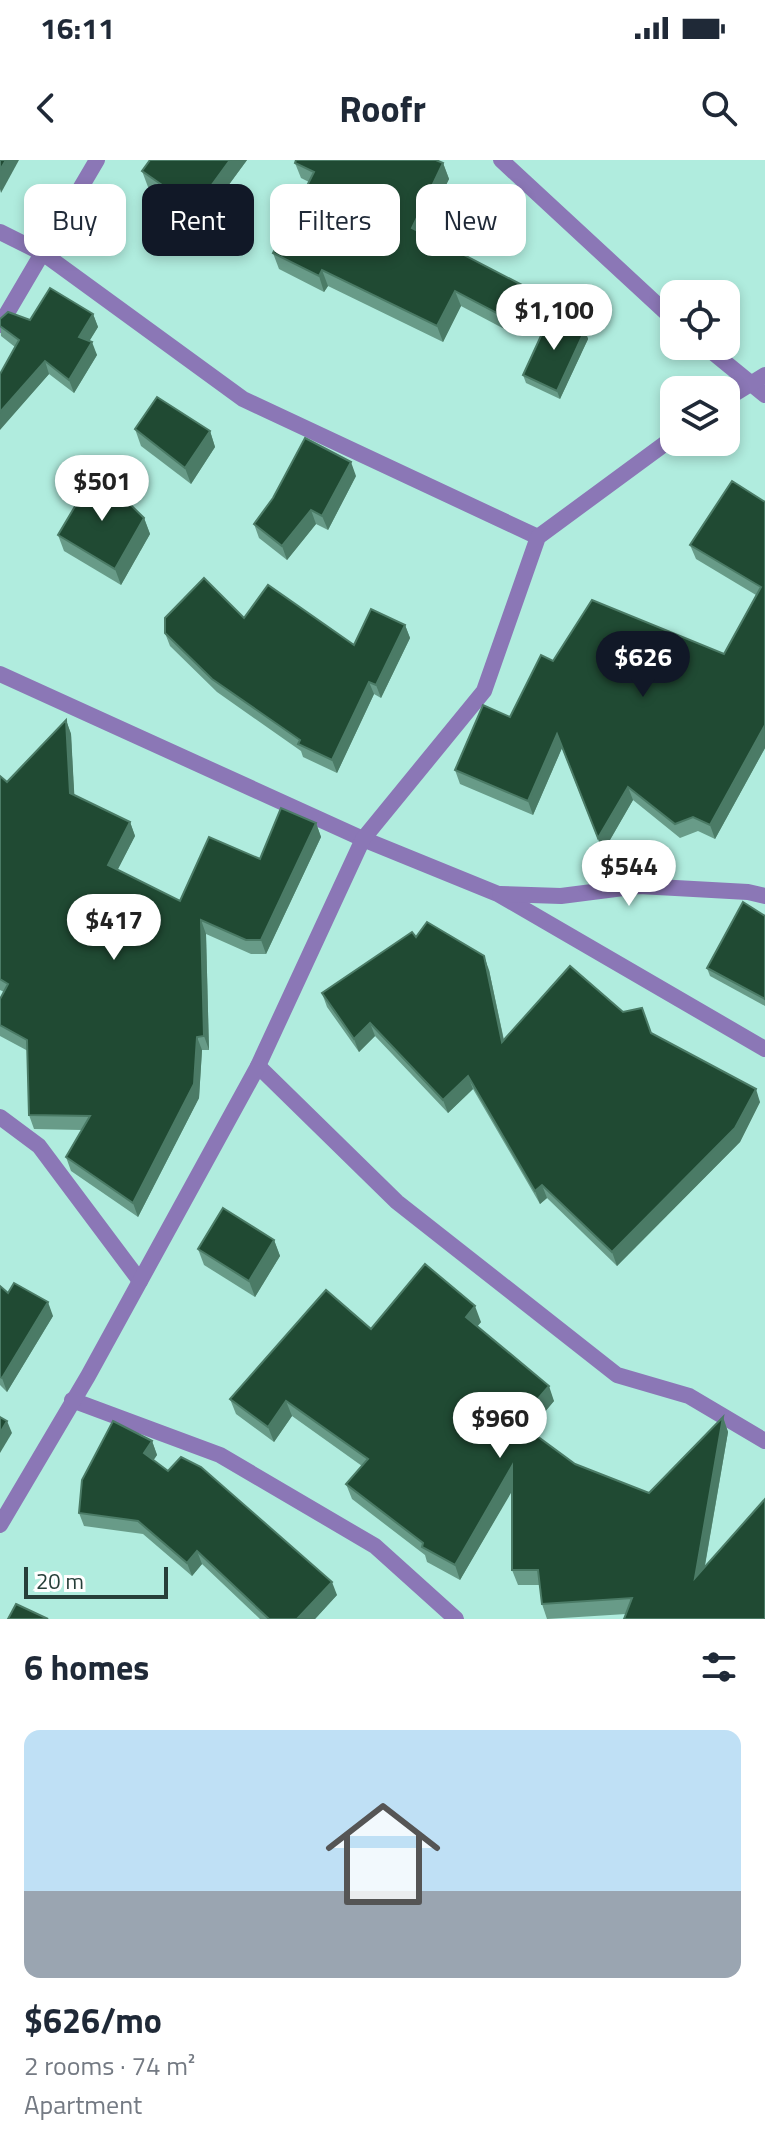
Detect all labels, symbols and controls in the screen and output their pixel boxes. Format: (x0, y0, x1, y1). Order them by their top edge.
text: 16:11 (40, 5, 115, 51)
text: Roofr (339, 81, 426, 136)
icon: back (24, 86, 68, 130)
icon: search (697, 86, 741, 130)
chip: Buy (24, 184, 126, 256)
chip: Rent (142, 184, 254, 256)
chip: Filters (270, 184, 400, 256)
chip: New (416, 184, 526, 256)
map controls (660, 280, 740, 456)
button: locate (660, 280, 740, 360)
pin: $1,100 (489, 284, 619, 352)
text: $1,100 (514, 290, 594, 329)
button: layers (660, 376, 740, 456)
pin: $501 (55, 455, 149, 523)
text: $501 (73, 461, 131, 500)
pin: $626 (596, 631, 690, 699)
text: $626 (614, 637, 672, 676)
pin: $544 (582, 840, 676, 908)
text: $544 (600, 846, 658, 885)
pin: $417 (67, 894, 161, 962)
text: $417 (85, 900, 143, 939)
pin: $960 (453, 1392, 547, 1460)
text: $960 (471, 1398, 529, 1437)
scale bar (24, 1563, 168, 1599)
text: 20 m (36, 1564, 84, 1598)
text: 6 homes (24, 1641, 149, 1693)
icon: filters (697, 1645, 741, 1689)
icon: home (311, 1782, 455, 1926)
text: $626/mo (24, 1994, 162, 2046)
text: 2 rooms · 74 m² (24, 2046, 195, 2085)
text: Apartment (24, 2085, 142, 2124)

